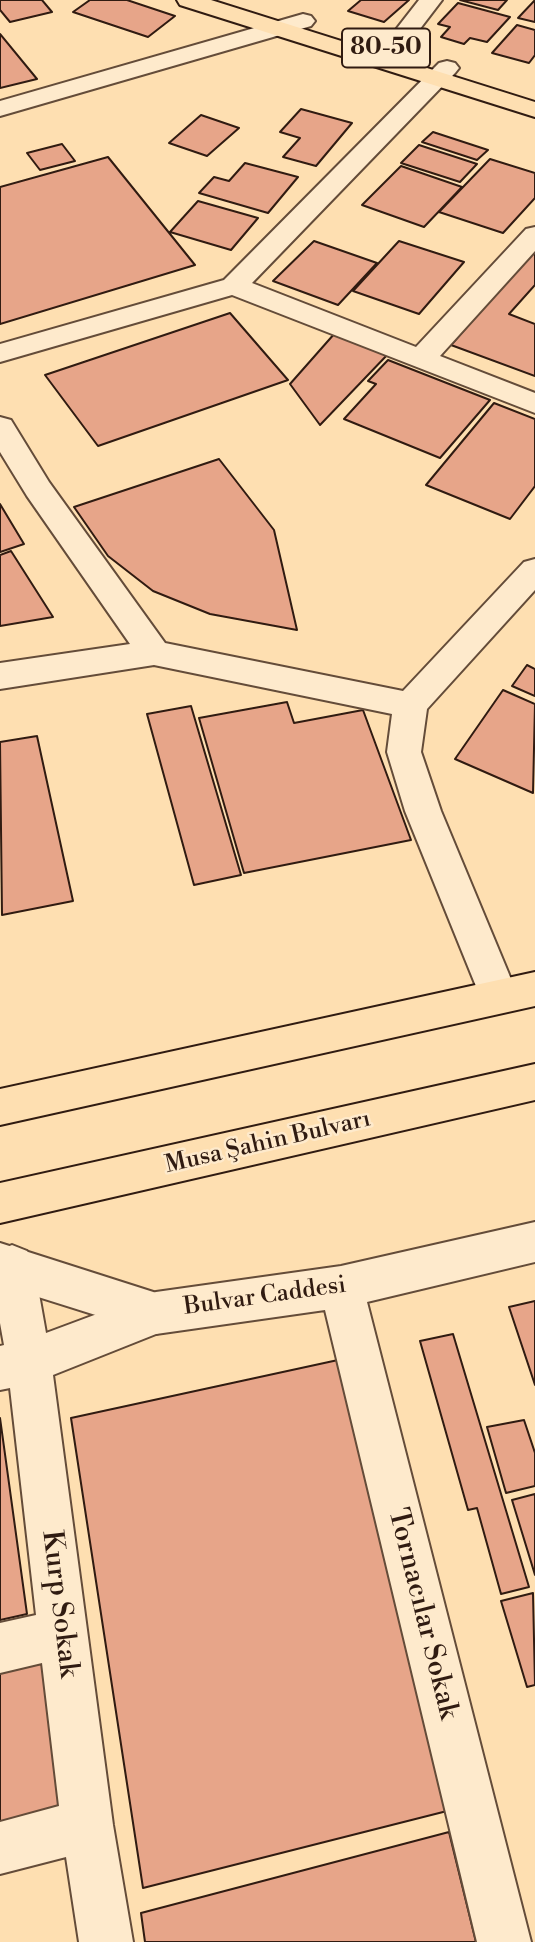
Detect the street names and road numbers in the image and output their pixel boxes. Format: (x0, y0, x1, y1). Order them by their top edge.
road number: 80-50 (342, 28, 430, 68)
street label: Musa Şahin Bulvarı (162, 1105, 374, 1181)
street label: Bulvar Caddesi (182, 1271, 348, 1323)
street label: Tornacılar Sokak (380, 1505, 464, 1723)
street label: Kurp Sokak (33, 1529, 85, 1679)

